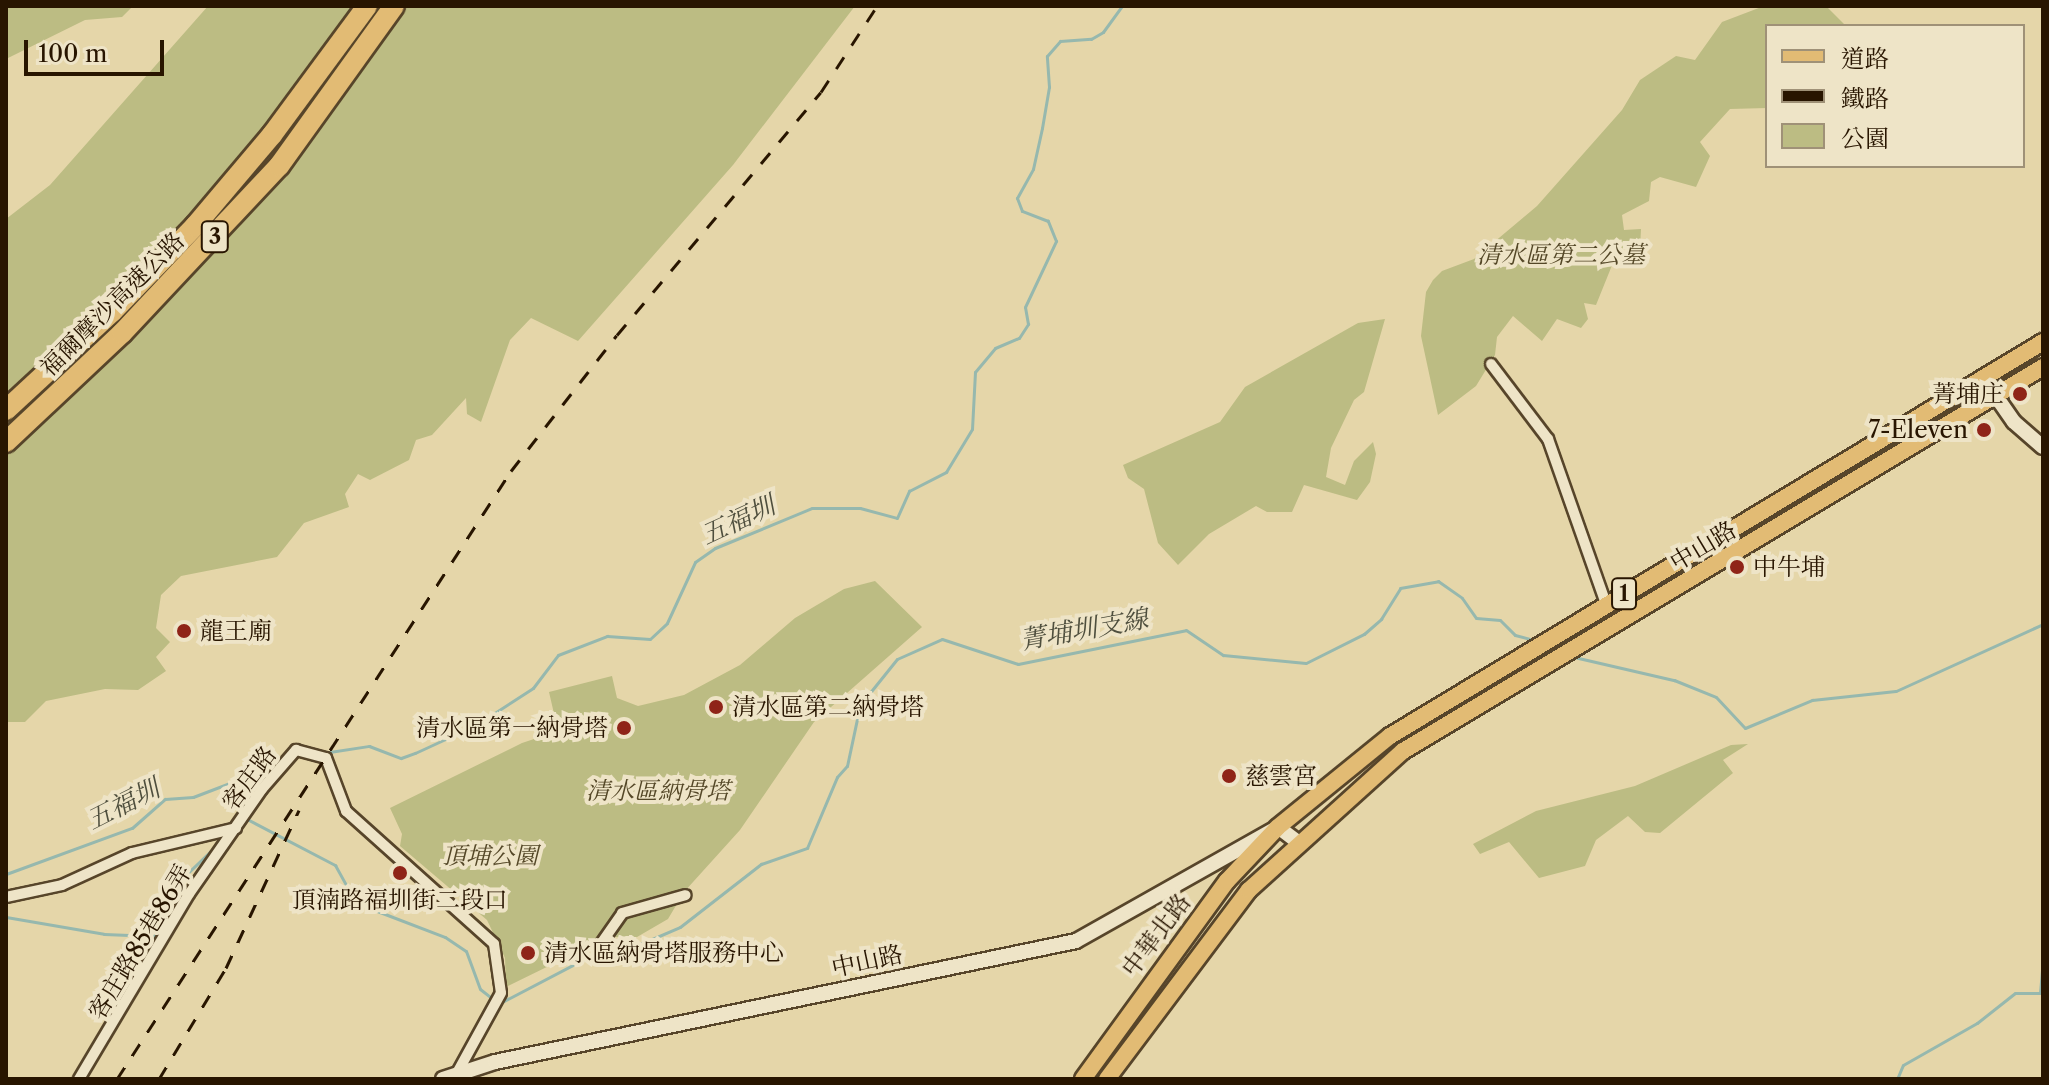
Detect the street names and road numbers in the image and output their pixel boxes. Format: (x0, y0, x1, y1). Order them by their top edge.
road number: 3 (199, 219, 231, 255)
street label: 福爾摩沙高速公路 (34, 226, 190, 382)
street label: 中山路 (1665, 515, 1741, 577)
road number: 1 (1610, 576, 1638, 612)
street label: 客庄路 (216, 741, 282, 815)
street label: 客庄路85巷86弄 (82, 859, 198, 1025)
street label: 中華北路 (1116, 888, 1196, 982)
street label: 中山路 (829, 939, 905, 983)

